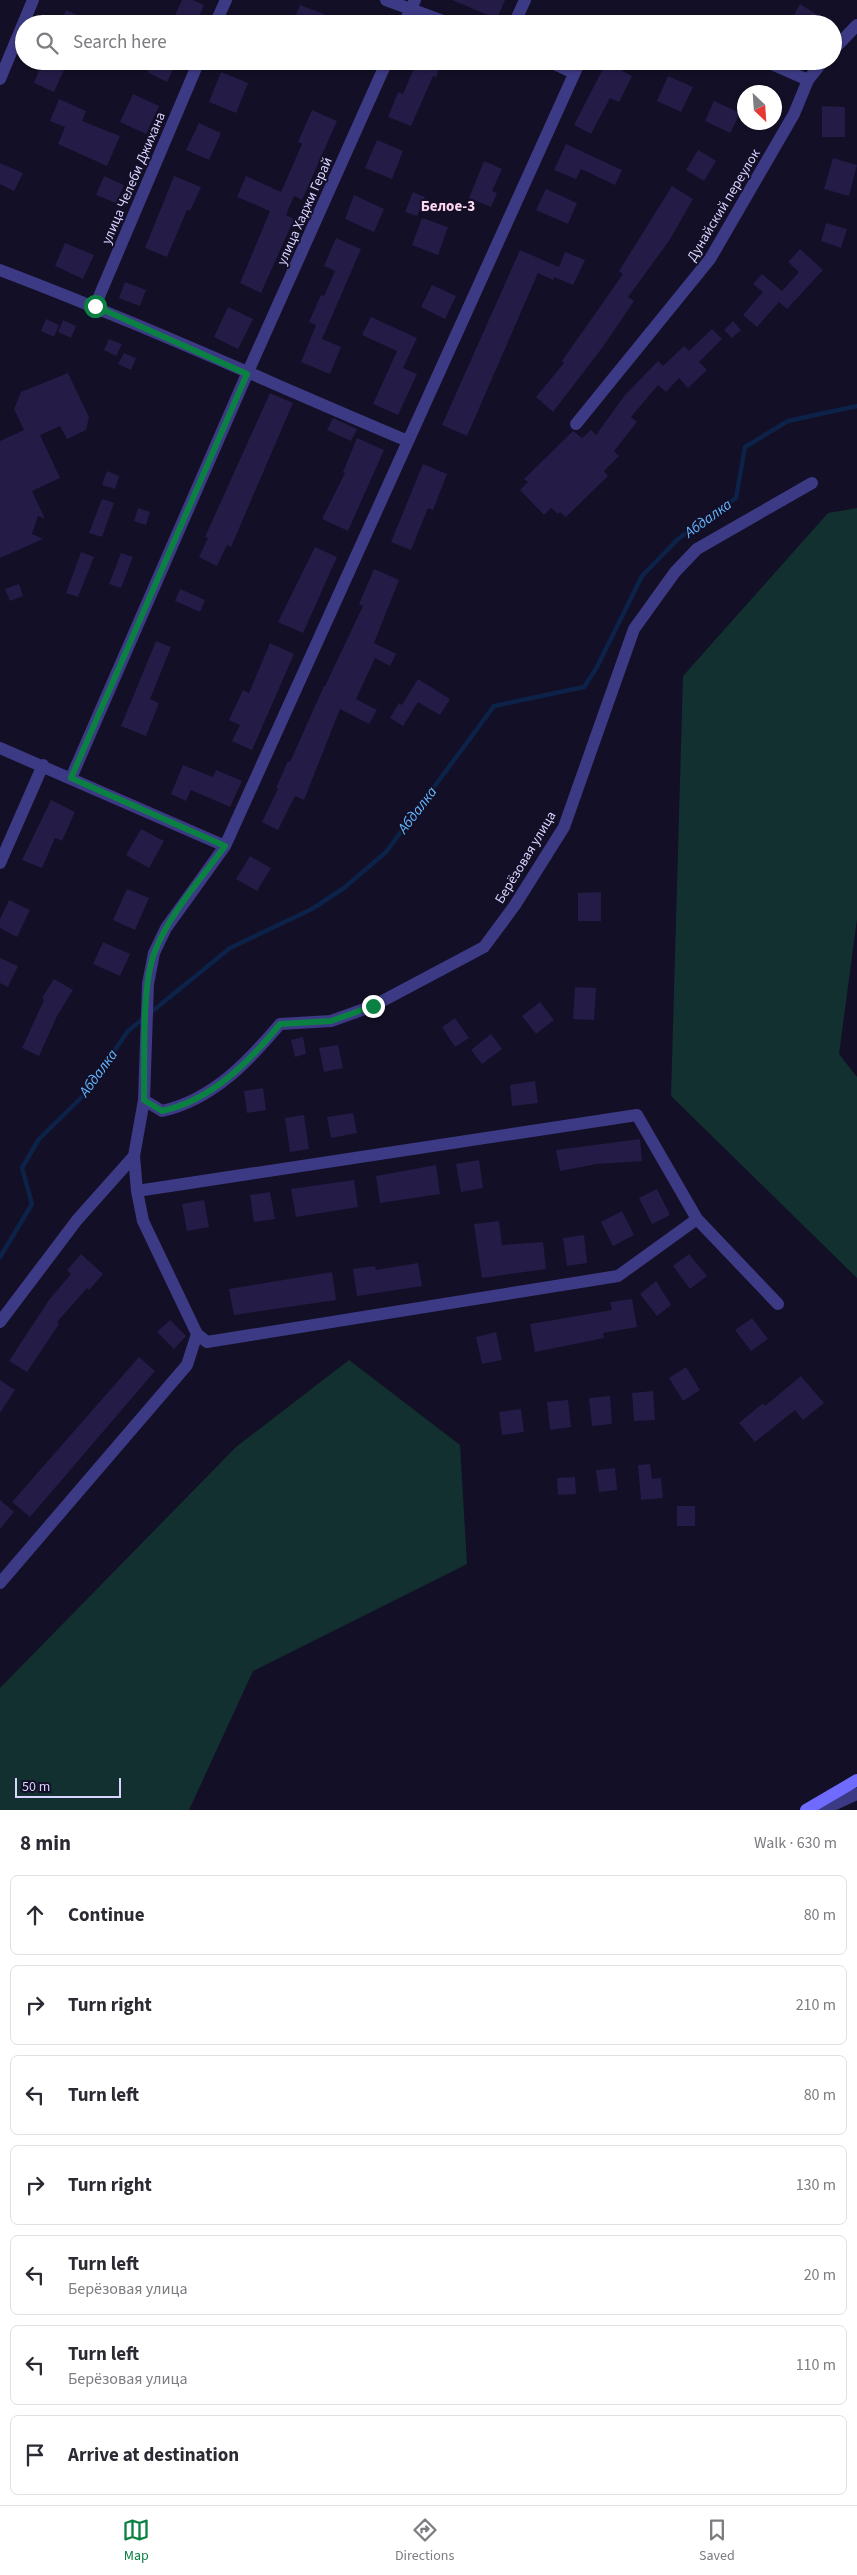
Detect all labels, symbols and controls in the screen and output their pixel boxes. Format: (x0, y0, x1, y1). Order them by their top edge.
search box (15, 15, 842, 70)
icon: search (33, 29, 61, 57)
text: Search here (73, 29, 167, 56)
north arrow (737, 85, 782, 130)
street label: улица Челеби Джихана (97, 109, 171, 248)
street label: Дунайский переулок (682, 145, 765, 266)
street label: улица Хаджи Герай (272, 154, 338, 269)
district label: Белое-3 (421, 196, 475, 217)
route start (84, 295, 107, 318)
water label: Абдалка (679, 494, 736, 543)
water label: Абдалка (392, 782, 442, 839)
street label: Берёзовая улица (490, 808, 561, 908)
route end (362, 995, 385, 1018)
water label: Абдалка (73, 1045, 123, 1102)
scale bar (15, 1775, 121, 1798)
text: 50 m (22, 1777, 50, 1797)
text: 8 min (20, 1828, 71, 1858)
text: Walk · 630 m (754, 1832, 837, 1854)
icon: ahead (21, 1901, 49, 1929)
text: Continue (68, 1902, 145, 1929)
text: 80 m (804, 1904, 836, 1926)
icon: right (21, 1991, 49, 2019)
text: Turn right (68, 1992, 152, 2019)
text: 210 m (796, 1994, 836, 2016)
icon: left (21, 2081, 49, 2109)
text: Turn left (68, 2082, 139, 2109)
text: 80 m (804, 2084, 836, 2106)
icon: right (21, 2171, 49, 2199)
text: Turn right (68, 2172, 152, 2199)
text: 130 m (796, 2174, 836, 2196)
text: Turn left (68, 2251, 139, 2278)
icon: left (21, 2261, 49, 2289)
text: 20 m (804, 2264, 836, 2286)
text: Берёзовая улица (68, 2278, 188, 2300)
text: Turn left (68, 2341, 139, 2368)
icon: left (21, 2351, 49, 2379)
text: 110 m (796, 2354, 836, 2376)
text: Берёзовая улица (68, 2368, 188, 2390)
icon: arrive (21, 2441, 49, 2469)
text: Arrive at destination (68, 2442, 239, 2469)
tab: Map (122, 2516, 150, 2566)
tab: Directions (395, 2516, 454, 2566)
tab: Saved (699, 2516, 735, 2566)

